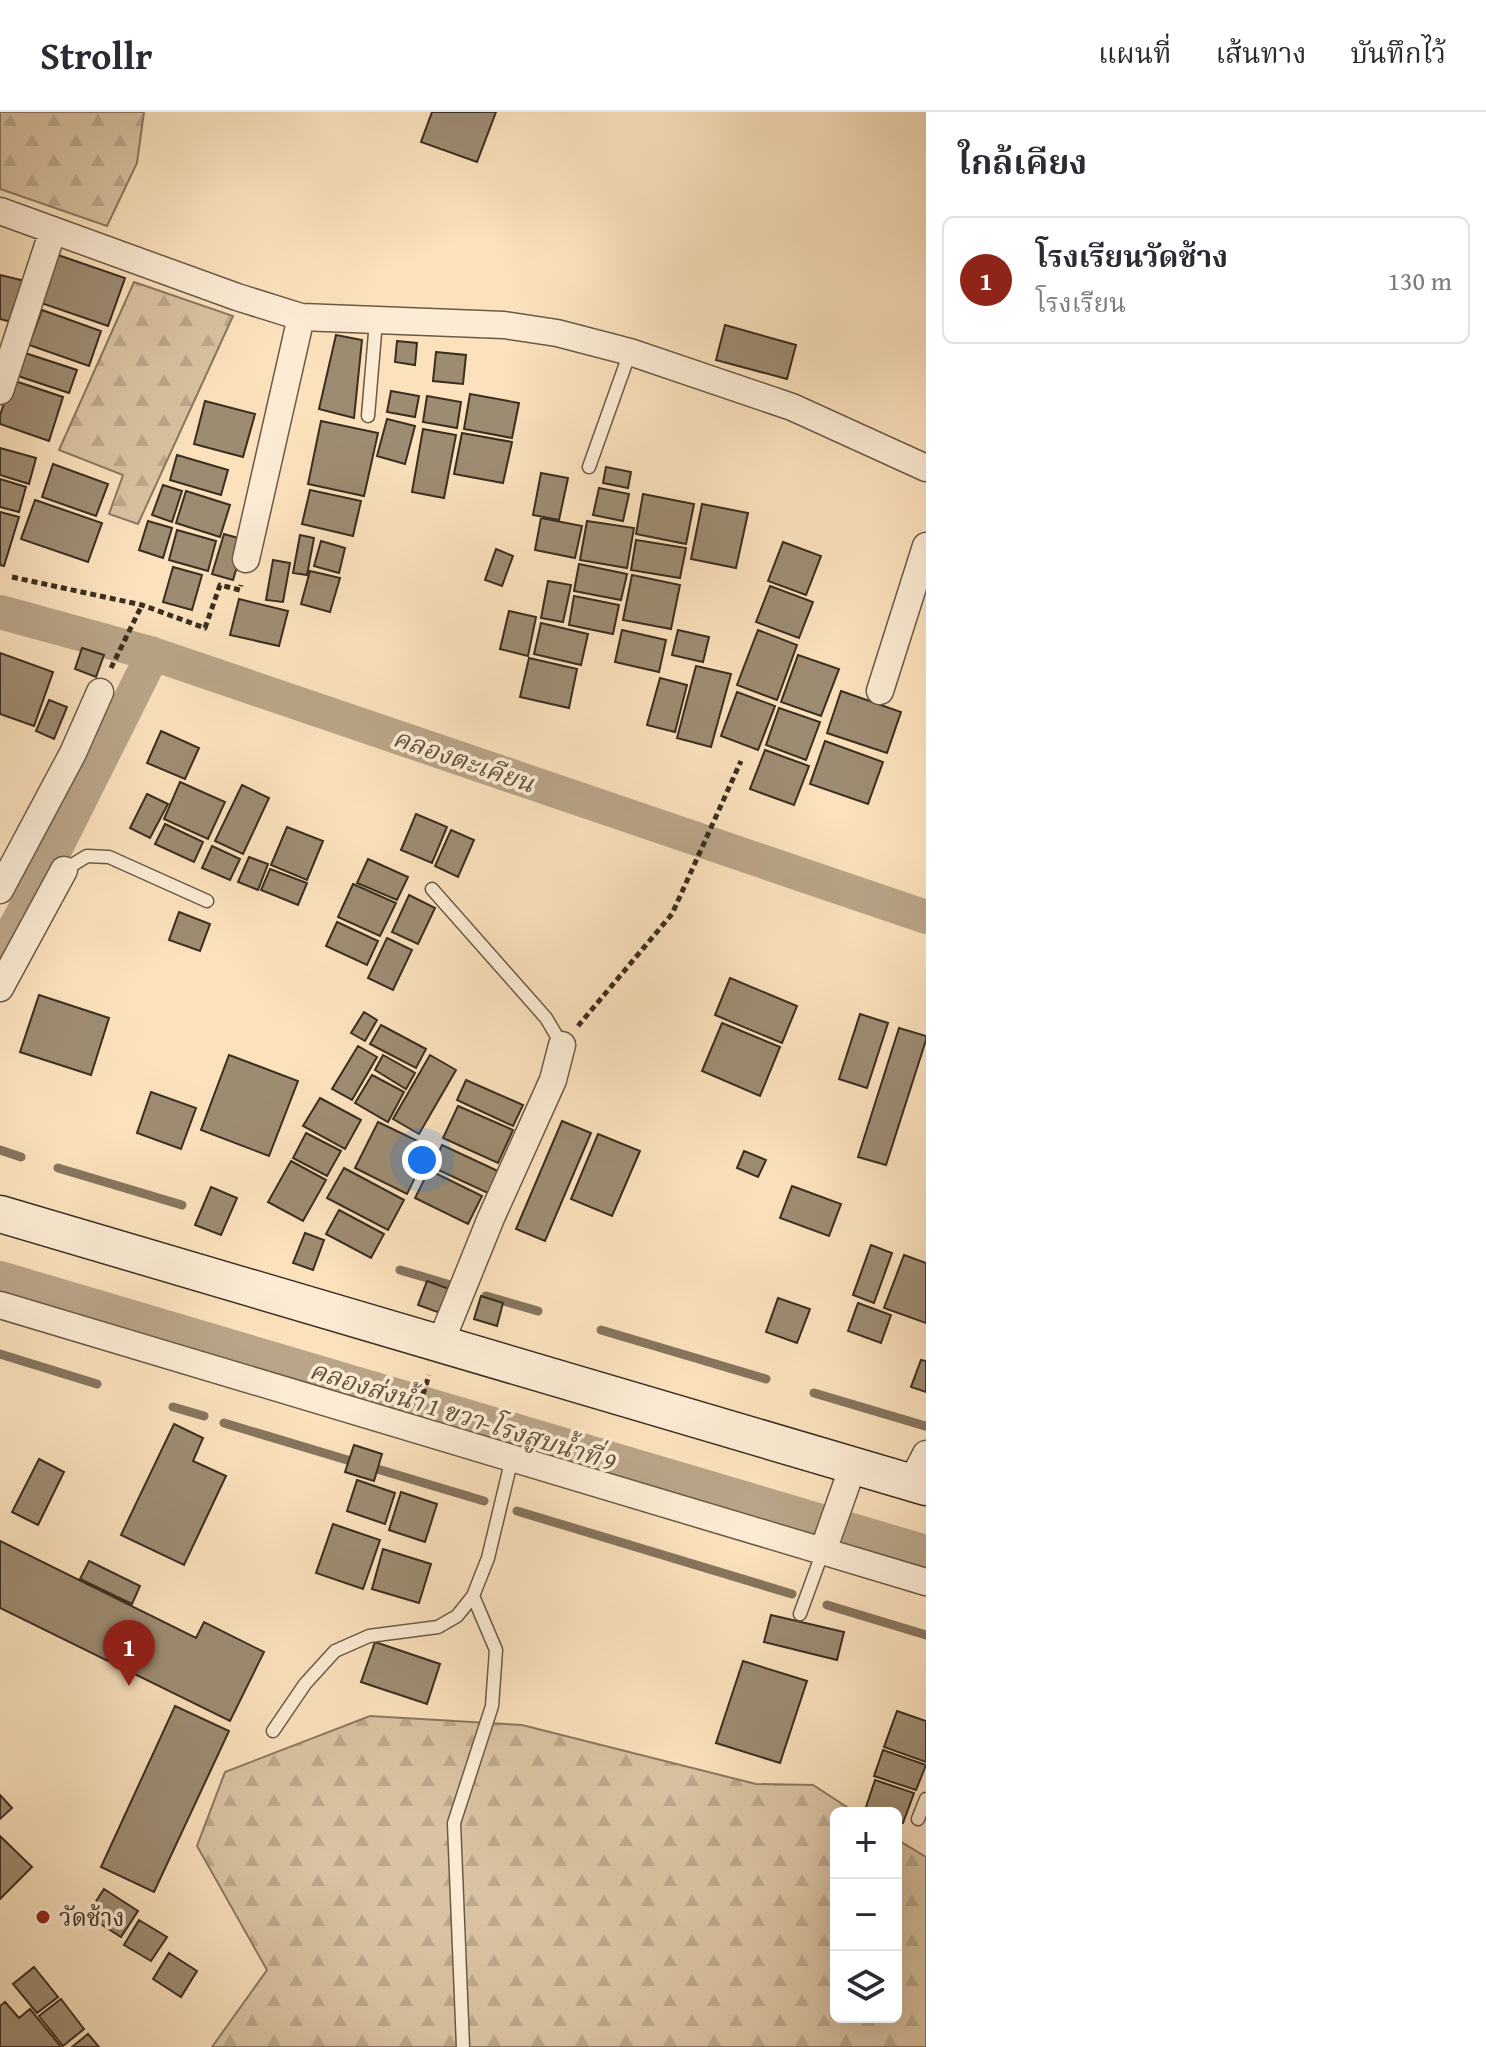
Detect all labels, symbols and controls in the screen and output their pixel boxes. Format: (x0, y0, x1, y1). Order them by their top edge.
text: Strollr (40, 27, 152, 83)
text: แผนที่ (1098, 32, 1171, 73)
text: เส้นทาง (1215, 32, 1307, 73)
text: บันทึกไว้ (1351, 32, 1446, 73)
text: ใกล้เคียง (958, 137, 1087, 186)
text: โรงเรียนวัดช้าง (1036, 234, 1228, 278)
text: 1 (979, 261, 993, 300)
text: 130 m (1387, 261, 1452, 300)
text: โรงเรียน (1036, 283, 1126, 322)
water label: คลองตะเคียน (388, 718, 541, 803)
your location (402, 1140, 442, 1180)
water label: คลองส่งน้ำ 1 ขวา-โรงสูบน้ำที่ 9 (305, 1350, 621, 1480)
pin: 1 (103, 1620, 155, 1686)
map controls (830, 1807, 902, 2023)
button: + (830, 1807, 902, 1879)
button: − (830, 1879, 902, 1951)
place label: วัดช้าง (59, 1900, 124, 1935)
marker: วัดช้าง (34, 1908, 52, 1926)
button: layers (830, 1951, 902, 2023)

